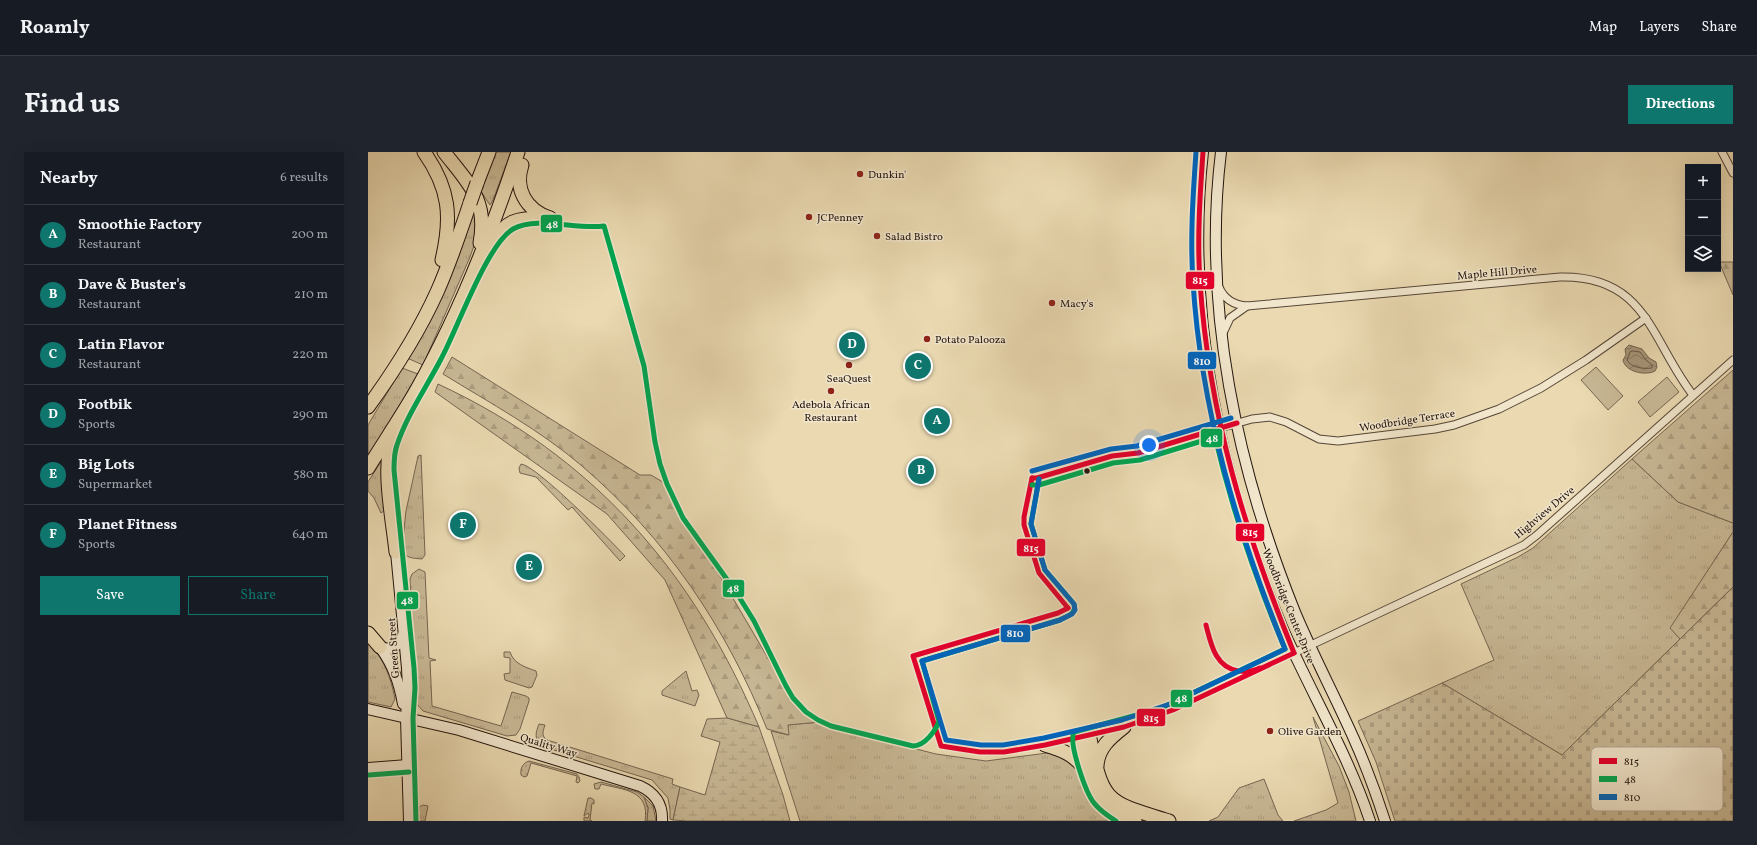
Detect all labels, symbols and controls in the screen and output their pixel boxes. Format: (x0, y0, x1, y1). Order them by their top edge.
text: Roamly (20, 15, 90, 41)
text: Map (1589, 18, 1617, 37)
text: Layers (1639, 18, 1679, 37)
text: Share (1701, 18, 1737, 37)
text: Find us (24, 85, 120, 124)
button: Directions (1628, 85, 1733, 124)
map controls (1685, 164, 1721, 272)
button: + (1685, 164, 1721, 200)
text: Nearby (40, 167, 98, 190)
place label: Dunkin' (868, 168, 906, 183)
text: 6 results (280, 169, 328, 187)
marker: Dunkin' (855, 169, 865, 179)
button: − (1685, 200, 1721, 236)
place label: JCPenney (817, 211, 863, 226)
marker: JCPenney (804, 212, 814, 222)
line badge: 48 (540, 214, 563, 233)
text: Smoothie Factory (78, 215, 202, 236)
text: 48 (546, 218, 558, 233)
text: A (48, 226, 58, 244)
text: 200 m (291, 226, 328, 244)
place label: Salad Bistro (885, 230, 943, 245)
marker: Salad Bistro (872, 231, 882, 241)
text: Restaurant (78, 236, 141, 254)
button: layers (1685, 236, 1721, 272)
street label: Maple Hill Drive (1457, 263, 1538, 284)
line badge: 815 (1185, 271, 1215, 290)
text: 815 (1192, 274, 1208, 289)
text: Dave & Buster's (78, 275, 186, 296)
text: B (49, 286, 57, 304)
text: 210 m (294, 286, 328, 304)
text: Restaurant (78, 296, 141, 314)
place label: Macy's (1060, 297, 1094, 312)
marker: Macy's (1047, 298, 1057, 308)
pin: D (839, 330, 865, 360)
place label: Potato Palooza (935, 333, 1006, 348)
marker: Potato Palooza (922, 334, 932, 344)
text: Latin Flavor (78, 335, 164, 356)
text: C (49, 346, 57, 364)
text: 220 m (292, 346, 328, 364)
pin: C (905, 351, 931, 381)
line badge: 810 (1187, 351, 1217, 370)
text: 810 (1193, 355, 1211, 370)
text: Restaurant (78, 356, 141, 374)
marker: SeaQuest (844, 360, 854, 370)
place label: SeaQuest (827, 372, 872, 387)
marker: Adebola African Restaurant (826, 386, 836, 396)
text: Footbik (78, 395, 132, 416)
place label: Adebola African Restaurant (792, 398, 870, 426)
text: D (48, 406, 58, 424)
text: 290 m (292, 406, 328, 424)
pin: A (924, 406, 950, 436)
street label: Woodbridge Terrace (1358, 407, 1456, 436)
text: Sports (78, 416, 115, 434)
line badge: 48 (1200, 428, 1223, 448)
text: 48 (1206, 432, 1218, 447)
your location (1139, 435, 1159, 455)
text: Big Lots (78, 455, 135, 476)
pin: B (908, 456, 934, 486)
text: E (49, 466, 57, 484)
text: 580 m (293, 466, 328, 484)
unlabelled marker (1082, 466, 1092, 476)
text: Supermarket (78, 476, 153, 494)
street label: Highview Drive (1511, 483, 1578, 543)
pin: F (450, 510, 476, 540)
text: Planet Fitness (78, 515, 177, 536)
line badge: 815 (1235, 523, 1265, 542)
text: F (49, 526, 57, 544)
text: 640 m (292, 526, 328, 544)
text: 815 (1242, 526, 1258, 541)
text: Sports (78, 536, 115, 554)
line badge: 815 (1016, 538, 1046, 557)
text: 815 (1023, 542, 1039, 557)
street label: Woodbridge Center Drive (1258, 547, 1318, 666)
pin: E (516, 552, 542, 582)
button: Save (40, 576, 180, 615)
button: Share (188, 576, 328, 615)
line badge: 48 (722, 579, 745, 598)
text: 48 (727, 582, 739, 597)
line badge: 48 (396, 591, 419, 610)
text: 48 (401, 594, 413, 609)
street label: Green Street (385, 617, 404, 679)
line badge: 810 (1000, 624, 1031, 643)
text: 810 (1006, 627, 1024, 642)
line badge: 48 (1170, 689, 1193, 708)
text: 48 (1175, 692, 1187, 707)
line badge: 815 (1136, 708, 1166, 727)
text: 815 (1143, 712, 1159, 727)
place label: Olive Garden (1278, 725, 1342, 740)
marker: Olive Garden (1265, 726, 1275, 736)
street label: Quality Way (518, 731, 579, 762)
legend (1591, 747, 1723, 811)
text: 815 (1624, 755, 1639, 770)
text: 48 (1624, 773, 1636, 788)
text: 810 (1624, 791, 1641, 806)

